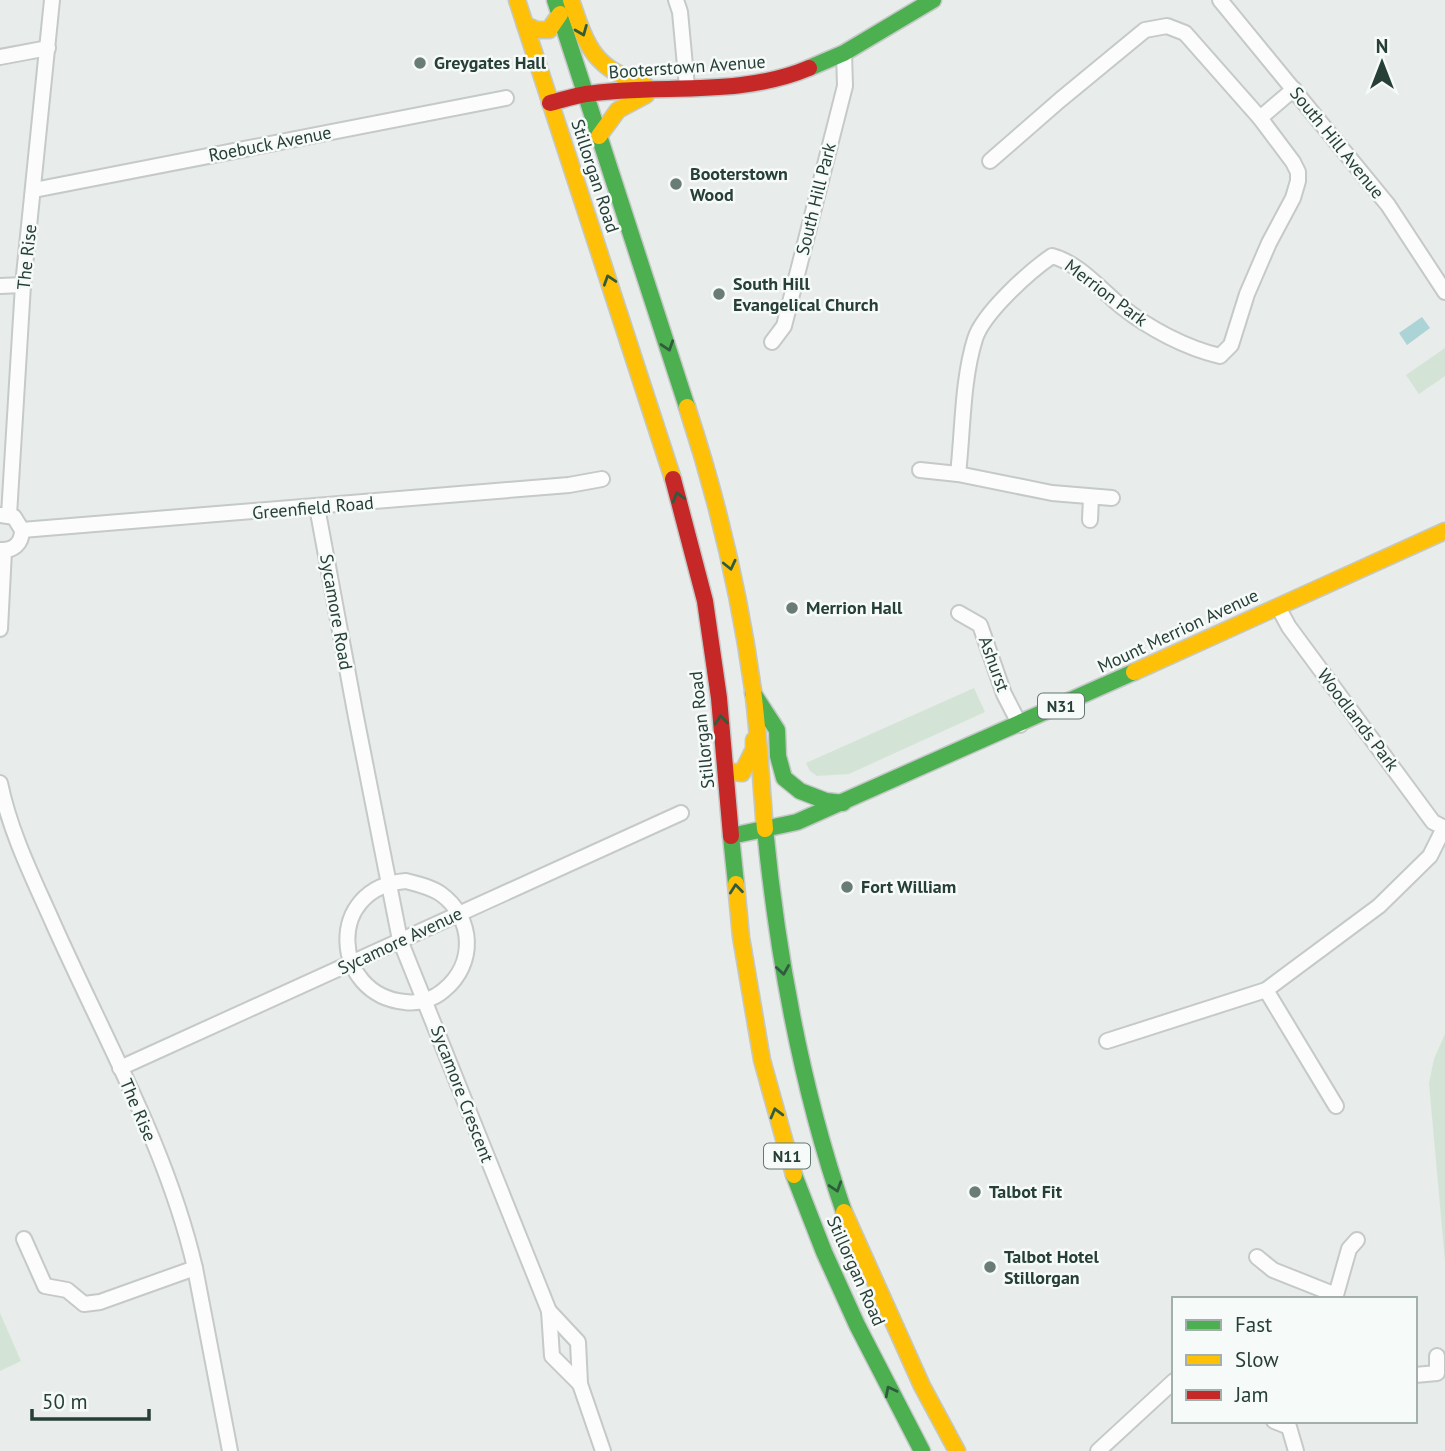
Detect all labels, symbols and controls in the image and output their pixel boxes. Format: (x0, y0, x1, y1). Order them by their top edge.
one-way arrow (574, 25, 588, 37)
north arrow (1347, 28, 1417, 98)
text: N (1376, 34, 1388, 58)
street label: Booterstown Avenue (608, 50, 766, 83)
place label: Greygates Hall (434, 51, 547, 74)
marker: Greygates Hall (412, 55, 428, 71)
street label: South Hill Avenue (1285, 82, 1390, 203)
street label: Stillorgan Road (566, 116, 625, 236)
street label: Roebuck Avenue (206, 120, 333, 167)
street label: South Hill Park (790, 140, 841, 257)
place label: Booterstown Wood (690, 162, 788, 206)
marker: Booterstown Wood (668, 176, 684, 192)
street label: The Rise (12, 223, 41, 291)
street label: Merrion Park (1060, 254, 1153, 331)
place label: South Hill Evangelical Church (733, 272, 878, 316)
one-way arrow (603, 274, 617, 287)
marker: South Hill Evangelical Church (711, 286, 727, 302)
one-way arrow (660, 340, 674, 352)
street label: Greenfield Road (251, 491, 375, 524)
one-way arrow (672, 491, 687, 503)
street label: Sycamore Road (315, 552, 358, 672)
one-way arrow (721, 559, 736, 571)
street label: Mount Merrion Avenue (1094, 583, 1262, 678)
place label: Merrion Hall (806, 596, 903, 619)
marker: Merrion Hall (784, 600, 800, 616)
street label: Ashurst (974, 633, 1015, 695)
street label: Woodlands Park (1312, 664, 1405, 776)
street label: Stillorgan Road (684, 670, 719, 790)
road number: N31 (1038, 694, 1084, 719)
one-way arrow (714, 714, 729, 725)
place label: Fort William (861, 875, 956, 898)
marker: Fort William (839, 879, 855, 895)
one-way arrow (729, 883, 744, 894)
street label: Sycamore Avenue (334, 902, 466, 979)
one-way arrow (775, 964, 790, 976)
street label: Sycamore Crescent (426, 1022, 499, 1166)
street label: The Rise (115, 1075, 162, 1145)
one-way arrow (770, 1107, 784, 1119)
road number: N11 (764, 1144, 810, 1168)
one-way arrow (828, 1180, 842, 1192)
place label: Talbot Fit (989, 1180, 1063, 1203)
marker: Talbot Fit (967, 1184, 983, 1200)
street label: Stillorgan Road (822, 1212, 891, 1329)
place label: Talbot Hotel Stillorgan (1004, 1245, 1099, 1289)
marker: Talbot Hotel Stillorgan (982, 1259, 998, 1275)
legend (1172, 1297, 1417, 1423)
text: Fast (1235, 1311, 1272, 1338)
text: Slow (1235, 1346, 1279, 1373)
scale bar (32, 1378, 149, 1422)
text: Jam (1234, 1381, 1269, 1408)
one-way arrow (885, 1385, 898, 1398)
text: 50 m (42, 1388, 88, 1415)

